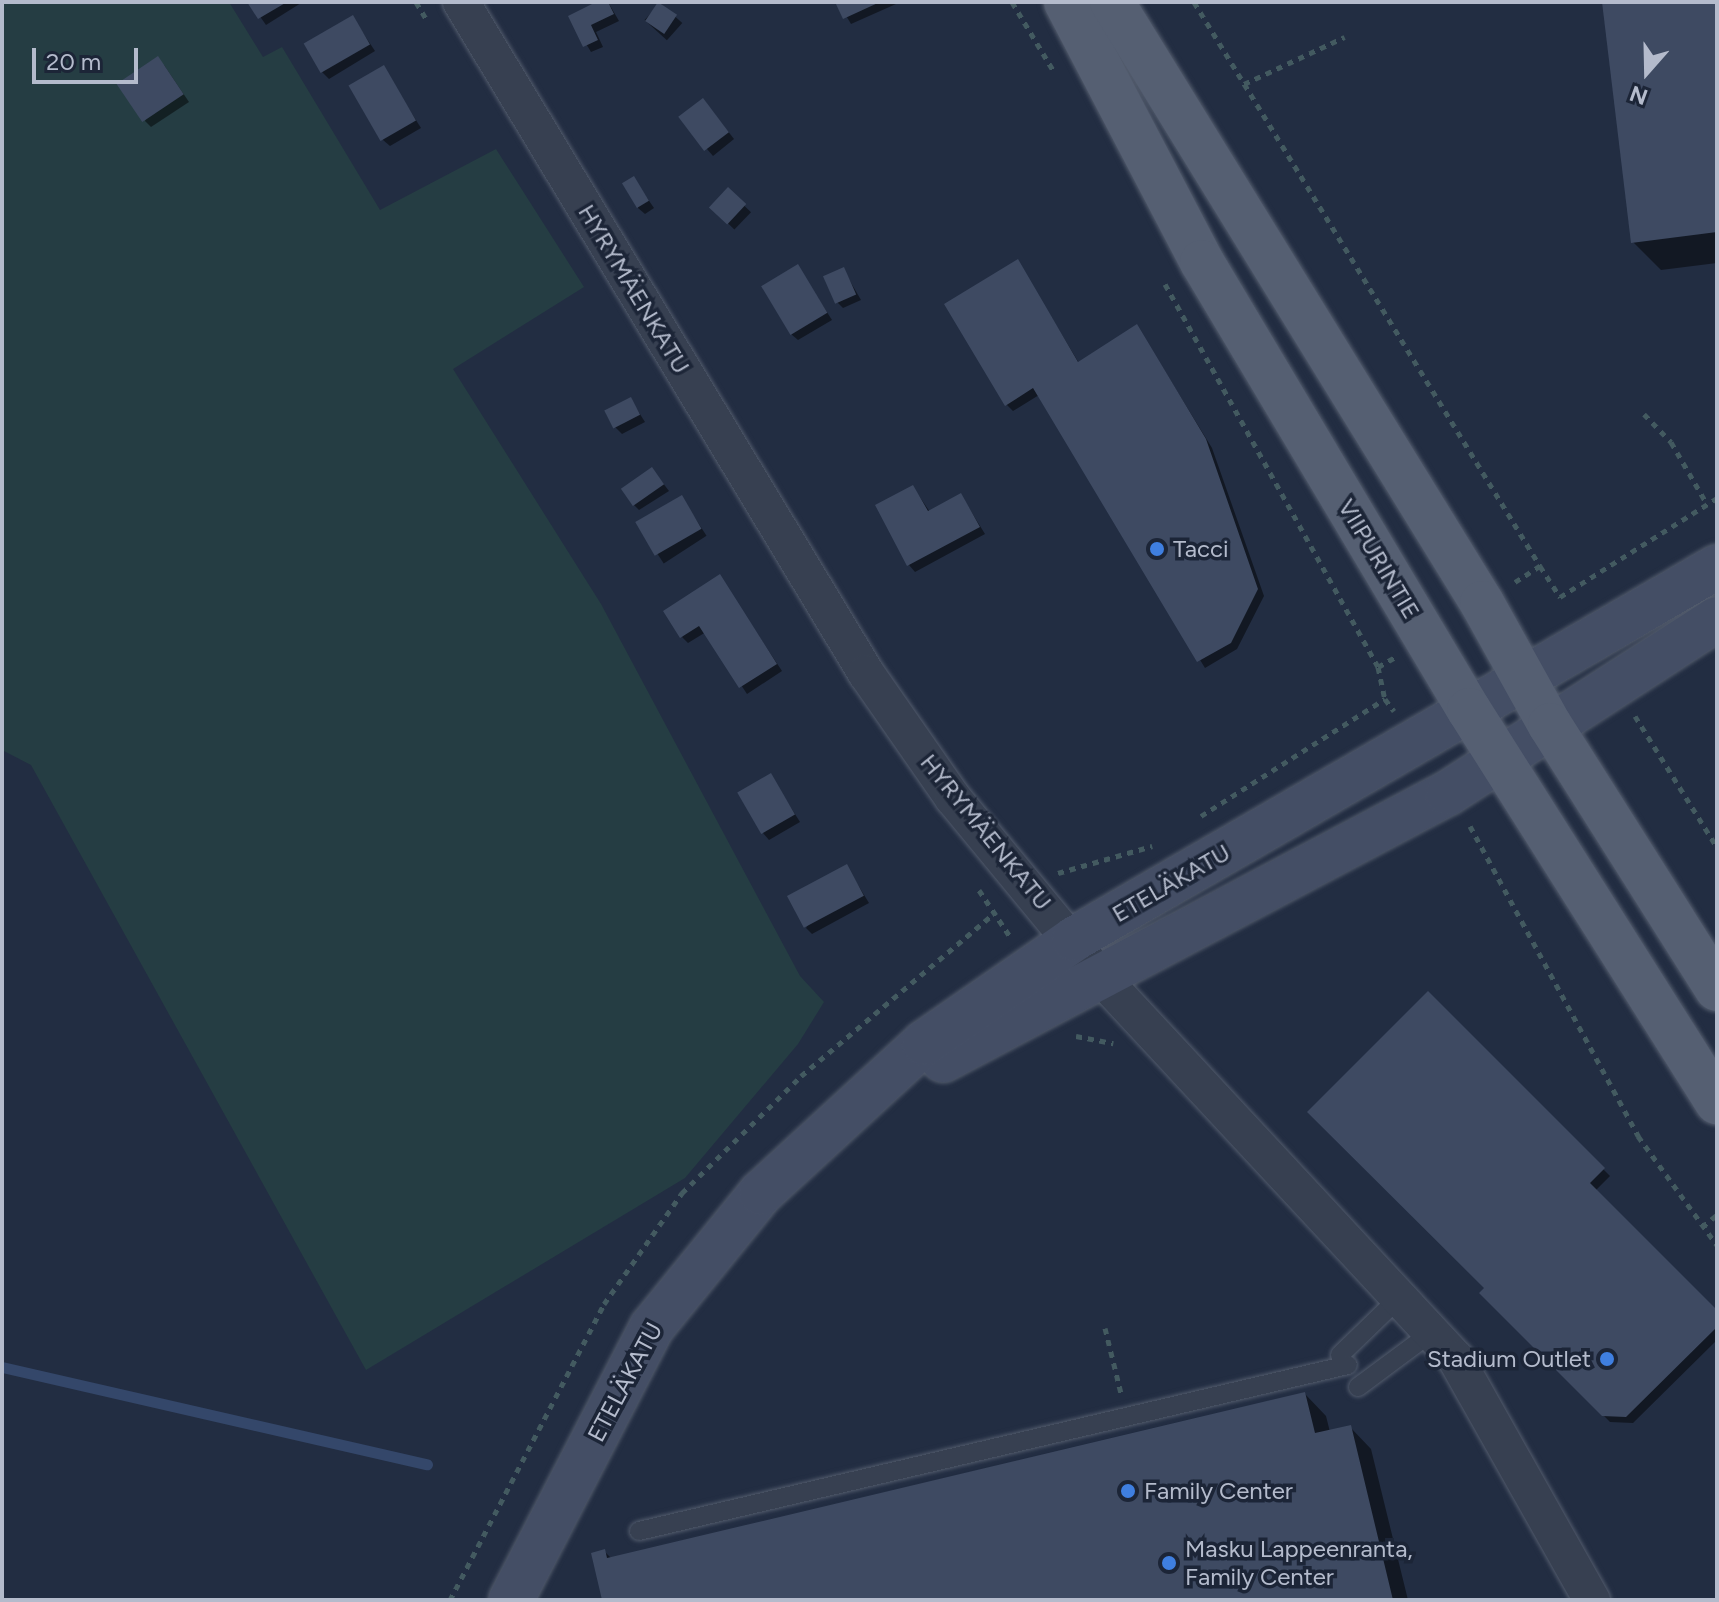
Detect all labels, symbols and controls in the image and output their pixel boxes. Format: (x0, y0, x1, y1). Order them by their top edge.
scale bar (36, 32, 142, 82)
north arrow (1607, 32, 1687, 112)
text: 20 m (46, 47, 101, 76)
text: N (1626, 79, 1651, 111)
street label: HYRYMÄENKATU (572, 199, 696, 379)
street label: VIIPURINTIE (1332, 494, 1426, 624)
place label: Tacci (1173, 535, 1229, 563)
marker: Tacci (1148, 540, 1166, 558)
street label: HYRYMÄENKATU (914, 748, 1058, 916)
street label: ETELÄKATU (1107, 838, 1235, 928)
street label: ETELÄKATU (581, 1317, 669, 1447)
place label: Stadium Outlet (1427, 1345, 1591, 1373)
marker: Stadium Outlet (1598, 1350, 1616, 1368)
place label: Family Center (1144, 1477, 1293, 1505)
marker: Family Center (1119, 1482, 1137, 1500)
place label: Masku Lappeenranta, Family Center (1185, 1535, 1413, 1591)
marker: Masku Lappeenranta, Family Center (1160, 1554, 1178, 1572)

